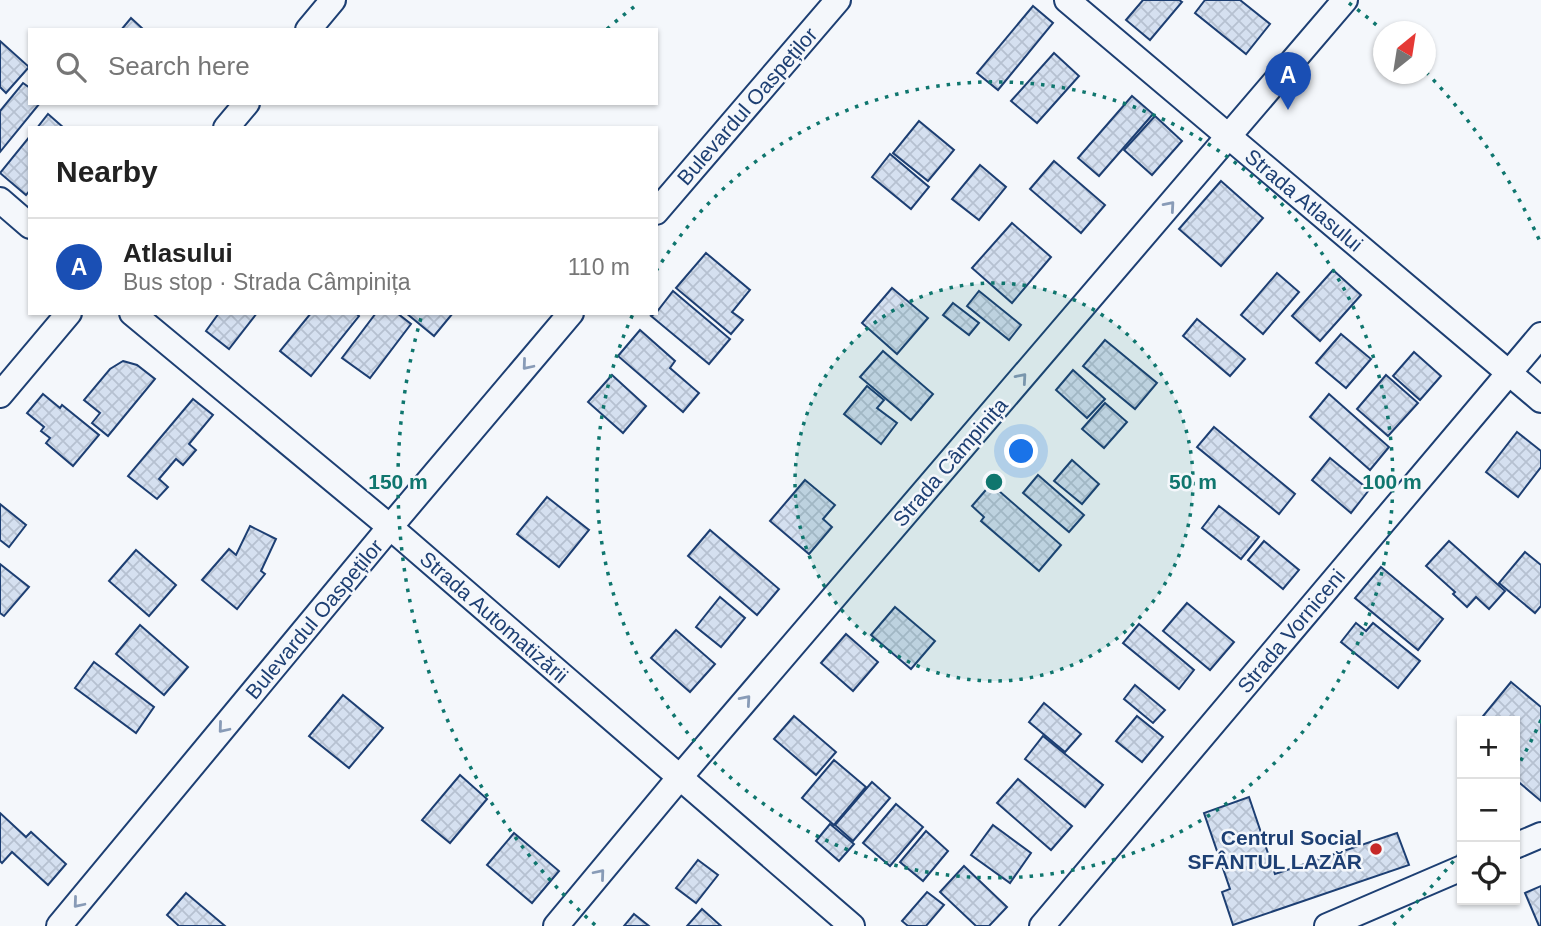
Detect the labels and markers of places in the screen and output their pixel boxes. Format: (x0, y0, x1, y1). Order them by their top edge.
pin: A (1265, 52, 1311, 110)
centre of rings (982, 470, 1006, 494)
place label: Centrul Social SFÂNTUL LAZĂR (1187, 826, 1362, 873)
marker: Centrul Social SFÂNTUL LAZĂR (1368, 841, 1384, 857)

